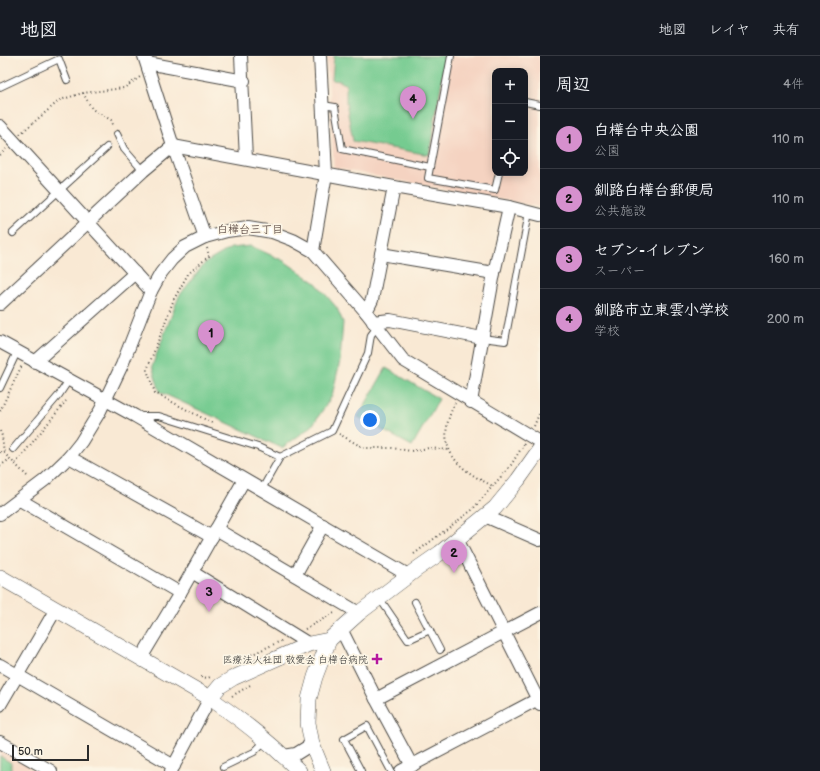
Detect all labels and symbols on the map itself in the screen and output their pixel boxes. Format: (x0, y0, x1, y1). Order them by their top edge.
pin: 4 (400, 86, 426, 119)
district label: 白樺台三丁目 (217, 223, 283, 236)
pin: 1 (198, 320, 224, 353)
your location (360, 410, 380, 430)
pin: 2 (441, 540, 467, 573)
pin: 3 (196, 579, 222, 612)
marker: 医療法人社団 敬愛会 白樺台病院 (371, 653, 383, 665)
place label: 医療法人社団 敬愛会 白樺台病院 (223, 654, 368, 666)
scale bar (12, 743, 89, 762)

